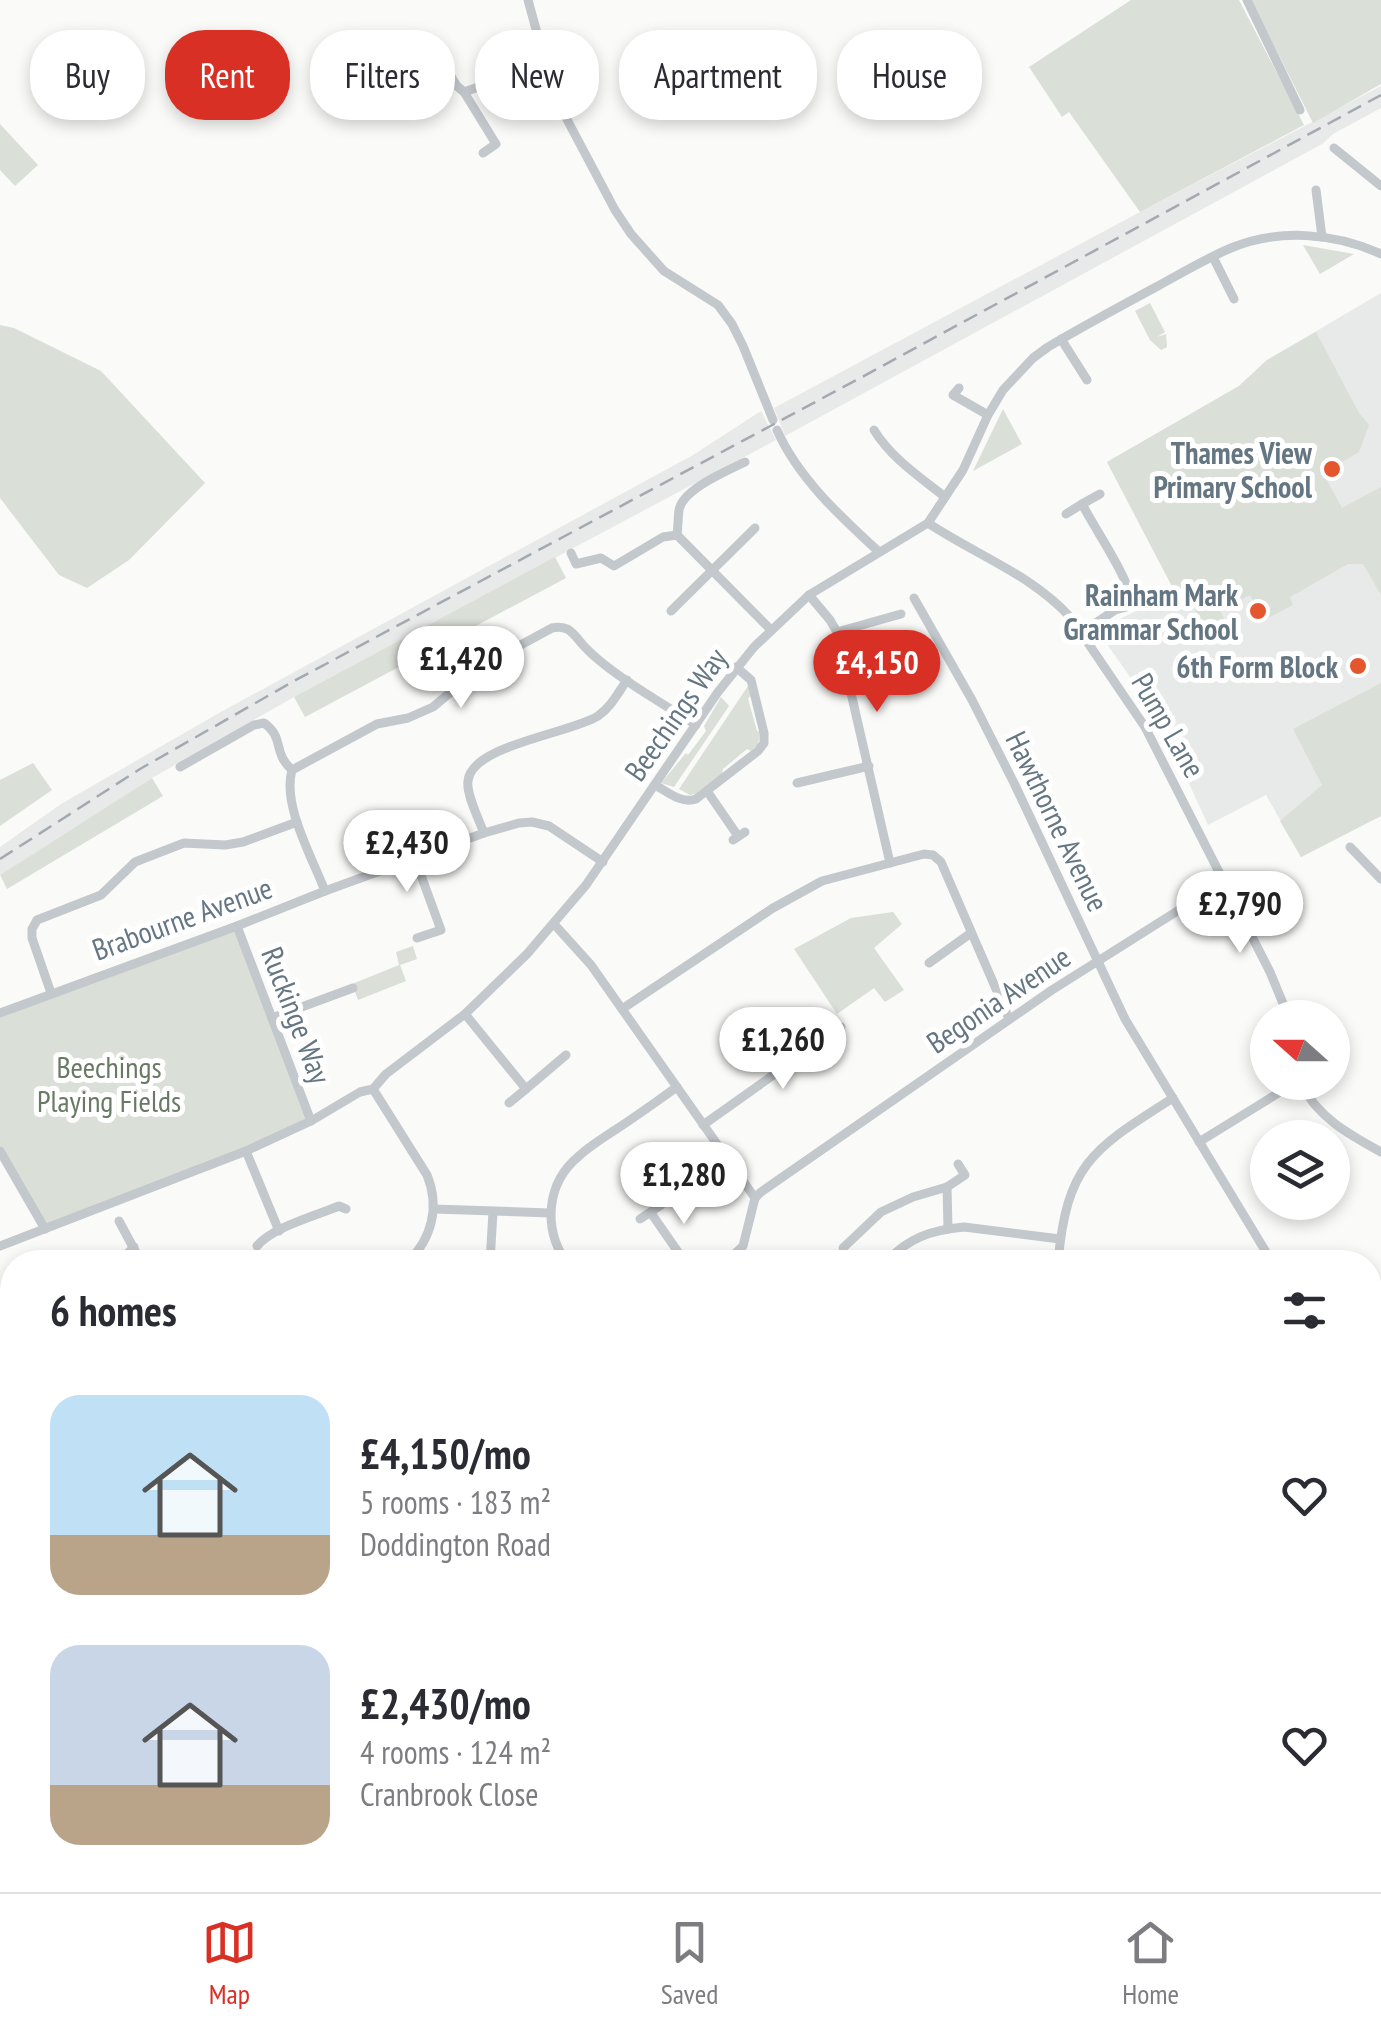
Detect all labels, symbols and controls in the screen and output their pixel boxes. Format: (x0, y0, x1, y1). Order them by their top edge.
chip: Buy (30, 30, 145, 120)
chip: Rent (165, 30, 290, 120)
chip: Filters (310, 30, 455, 120)
chip: New (475, 30, 599, 120)
chip: Apartment (619, 30, 817, 120)
chip: House (837, 30, 982, 120)
place label: Thames View Primary School (1153, 433, 1313, 506)
marker: Thames View Primary School (1321, 458, 1343, 480)
place label: Rainham Mark Grammar School (1064, 575, 1239, 648)
marker: Rainham Mark Grammar School (1247, 600, 1269, 622)
pin: £1,420 (380, 626, 542, 711)
pin: £4,150 (796, 630, 958, 715)
text: £1,420 (419, 637, 503, 679)
street label: Beechings Way (615, 639, 735, 788)
text: £4,150 (835, 641, 919, 683)
place label: 6th Form Block (1176, 647, 1339, 686)
marker: 6th Form Block (1347, 655, 1369, 677)
street label: Pump Lane (1124, 666, 1214, 784)
street label: Hawthorne Avenue (998, 725, 1118, 917)
pin: £2,430 (326, 810, 488, 895)
text: £2,430 (365, 821, 449, 863)
street label: Brabourne Avenue (87, 867, 277, 969)
pin: £2,790 (1159, 871, 1321, 956)
text: £2,790 (1198, 882, 1282, 924)
street label: Begonia Avenue (919, 937, 1077, 1061)
street label: Ruckinge Way (253, 941, 341, 1089)
north arrow (1250, 1000, 1350, 1100)
map controls (1250, 1000, 1350, 1220)
pin: £1,260 (702, 1007, 864, 1092)
text: £1,260 (741, 1018, 825, 1060)
park label: Beechings Playing Fields (37, 1047, 181, 1120)
button: layers (1250, 1120, 1350, 1220)
pin: £1,280 (603, 1142, 765, 1227)
text: £1,280 (642, 1153, 726, 1195)
text: 6 homes (50, 1283, 177, 1338)
icon: filters (1277, 1283, 1332, 1338)
text: £4,150/mo (360, 1426, 531, 1481)
icon: home (130, 1435, 250, 1555)
icon: heart (1277, 1468, 1332, 1523)
text: 5 rooms · 183 m² (360, 1481, 551, 1523)
text: Doddington Road (360, 1523, 551, 1565)
text: £2,430/mo (360, 1676, 531, 1731)
icon: home (130, 1685, 250, 1805)
icon: heart (1277, 1718, 1332, 1773)
text: 4 rooms · 124 m² (360, 1731, 551, 1773)
text: Cranbrook Close (360, 1773, 539, 1815)
tab: Map (202, 1915, 257, 2012)
tab: Saved (661, 1915, 718, 2012)
tab: Home (1122, 1915, 1179, 2012)

